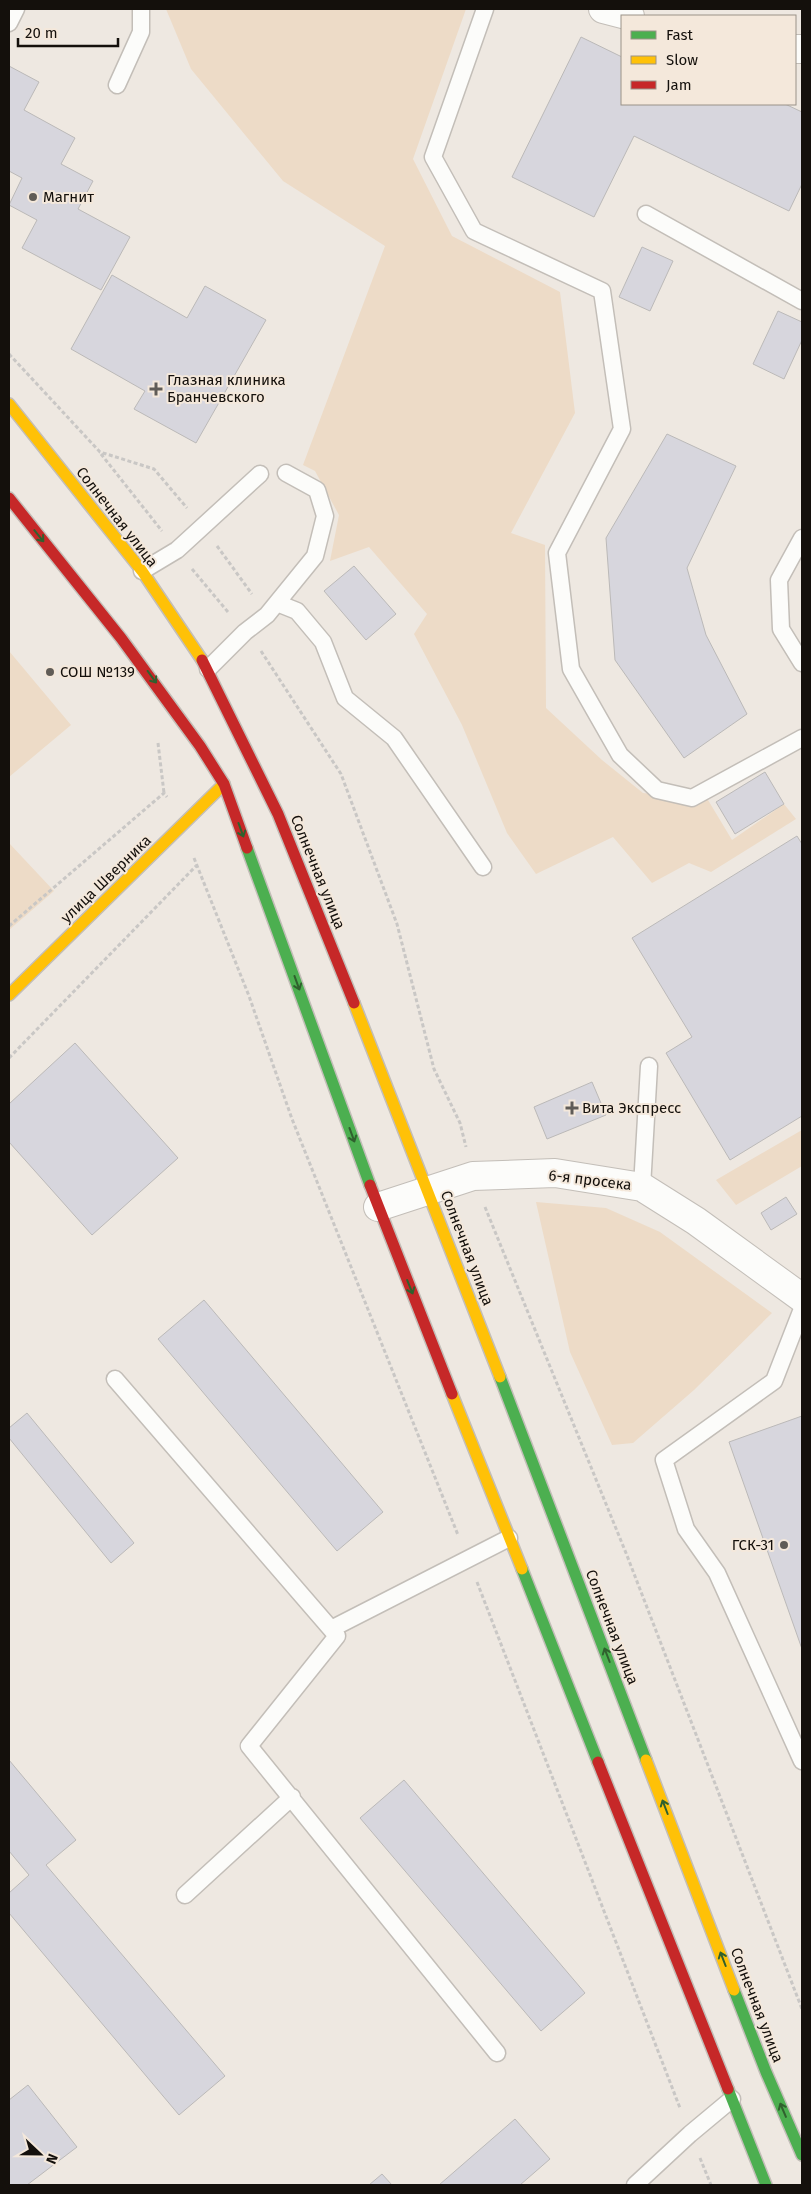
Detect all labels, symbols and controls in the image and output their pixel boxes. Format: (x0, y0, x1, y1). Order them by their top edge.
scale bar (18, 15, 118, 47)
legend (621, 15, 796, 105)
text: 20 m (25, 24, 58, 42)
text: Fast (666, 26, 693, 44)
text: Slow (666, 51, 698, 69)
text: Jam (666, 76, 692, 94)
place label: Магнит (43, 188, 94, 206)
marker: Магнит (27, 191, 39, 203)
place label: Глазная клиника Бранчевского (167, 371, 286, 406)
marker: Глазная клиника Бранчевского (149, 382, 163, 396)
street label: Солнечная улица (72, 463, 162, 571)
one-way arrow (34, 529, 45, 542)
place label: СОШ №139 (60, 663, 135, 681)
marker: СОШ №139 (44, 666, 56, 678)
one-way arrow (147, 670, 157, 684)
street label: Солнечная улица (287, 812, 349, 932)
one-way arrow (237, 822, 246, 837)
street label: улица Шверника (57, 831, 155, 927)
one-way arrow (293, 975, 302, 990)
place label: Вита Экспресс (582, 1099, 681, 1117)
marker: Вита Экспресс (566, 1102, 578, 1114)
one-way arrow (348, 1127, 357, 1143)
street label: 6-я просека (548, 1166, 632, 1194)
street label: Солнечная улица (437, 1188, 497, 1308)
one-way arrow (406, 1279, 415, 1295)
place label: ГСК-31 (732, 1536, 774, 1554)
marker: ГСК-31 (778, 1539, 790, 1551)
street label: Солнечная улица (582, 1567, 642, 1687)
one-way arrow (602, 1648, 611, 1663)
one-way arrow (660, 1800, 669, 1815)
street label: Солнечная улица (727, 1945, 787, 2065)
one-way arrow (718, 1952, 727, 1967)
one-way arrow (777, 2103, 787, 2118)
north arrow (15, 2129, 65, 2179)
text: N (42, 2151, 61, 2166)

